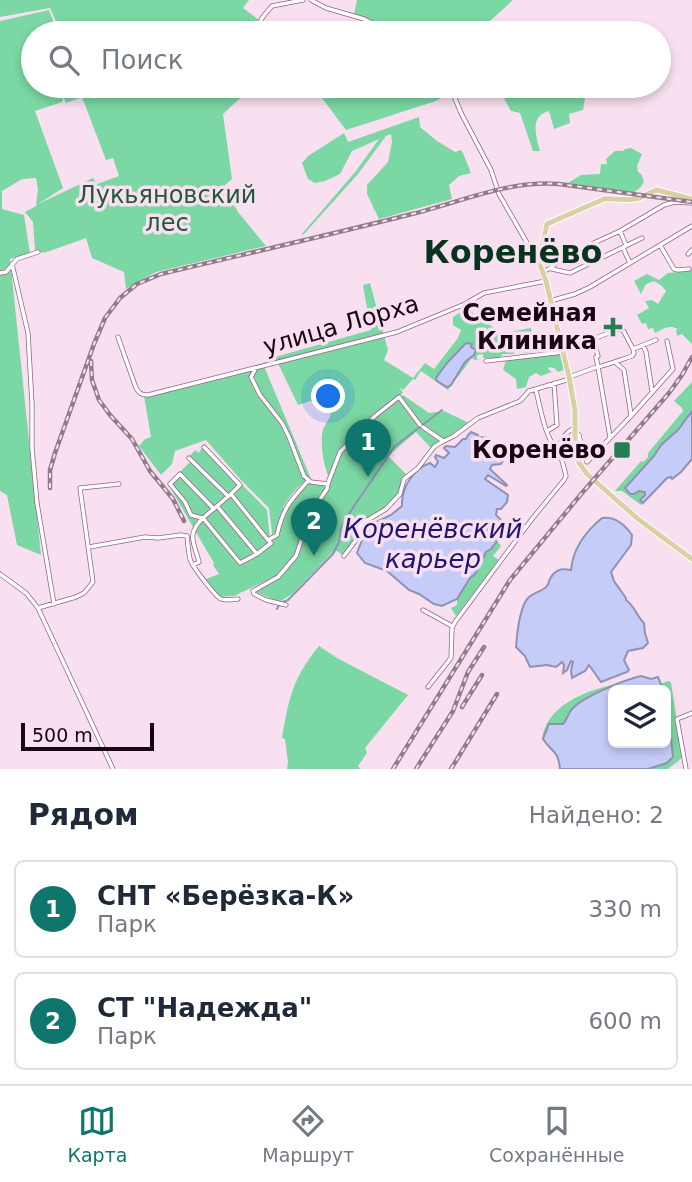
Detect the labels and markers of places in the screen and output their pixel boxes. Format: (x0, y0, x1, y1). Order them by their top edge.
place label: Семейная Клиника (462, 299, 597, 355)
marker: Семейная Клиника (603, 317, 623, 337)
pin: 1 (345, 419, 391, 477)
place label: Коренёво (472, 436, 606, 464)
marker: Коренёво (612, 440, 632, 460)
pin: 2 (291, 498, 337, 556)

